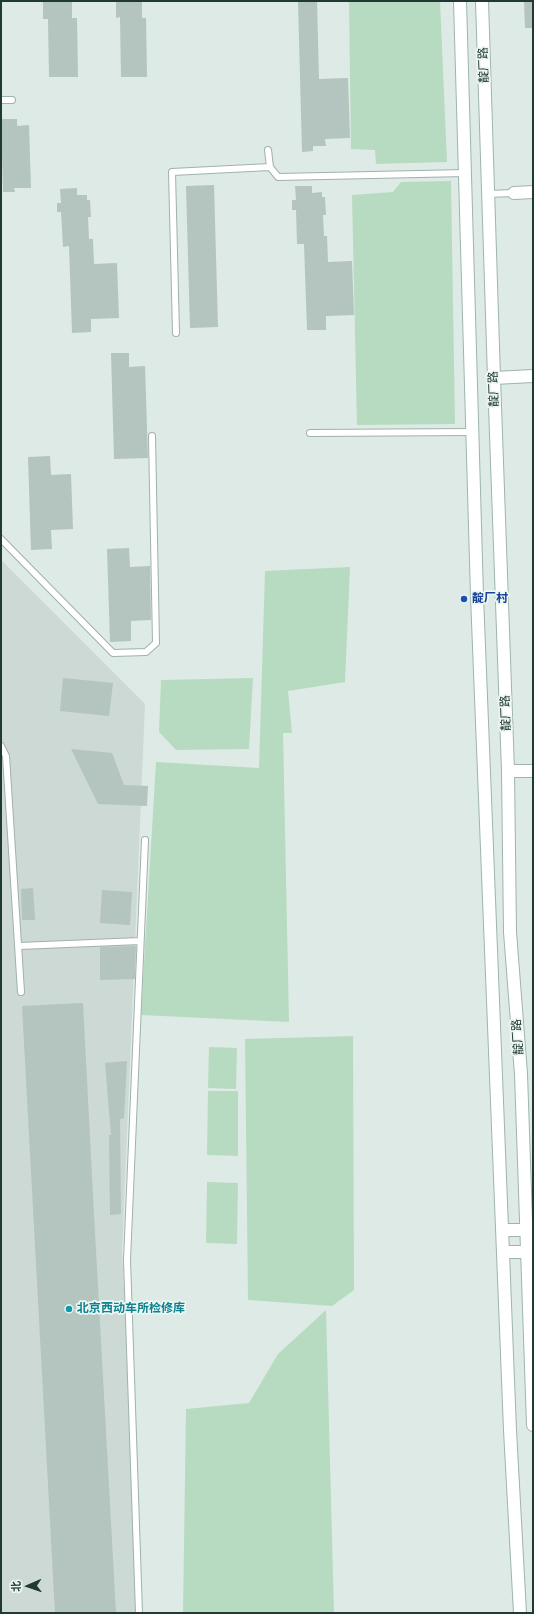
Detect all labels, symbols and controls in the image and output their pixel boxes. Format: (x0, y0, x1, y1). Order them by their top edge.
street label: 靛厂路 (476, 47, 492, 83)
street label: 靛厂路 (486, 371, 502, 407)
place label: 靛厂村 (472, 592, 508, 606)
marker: 靛厂村 (459, 594, 469, 604)
street label: 靛厂路 (498, 695, 514, 731)
street label: 靛厂路 (510, 1019, 526, 1055)
place label: 北京西动车所检修库 (77, 1302, 185, 1316)
marker: 北京西动车所检修库 (64, 1304, 74, 1314)
north arrow (8, 1566, 48, 1606)
text: 北 (8, 1581, 23, 1592)

